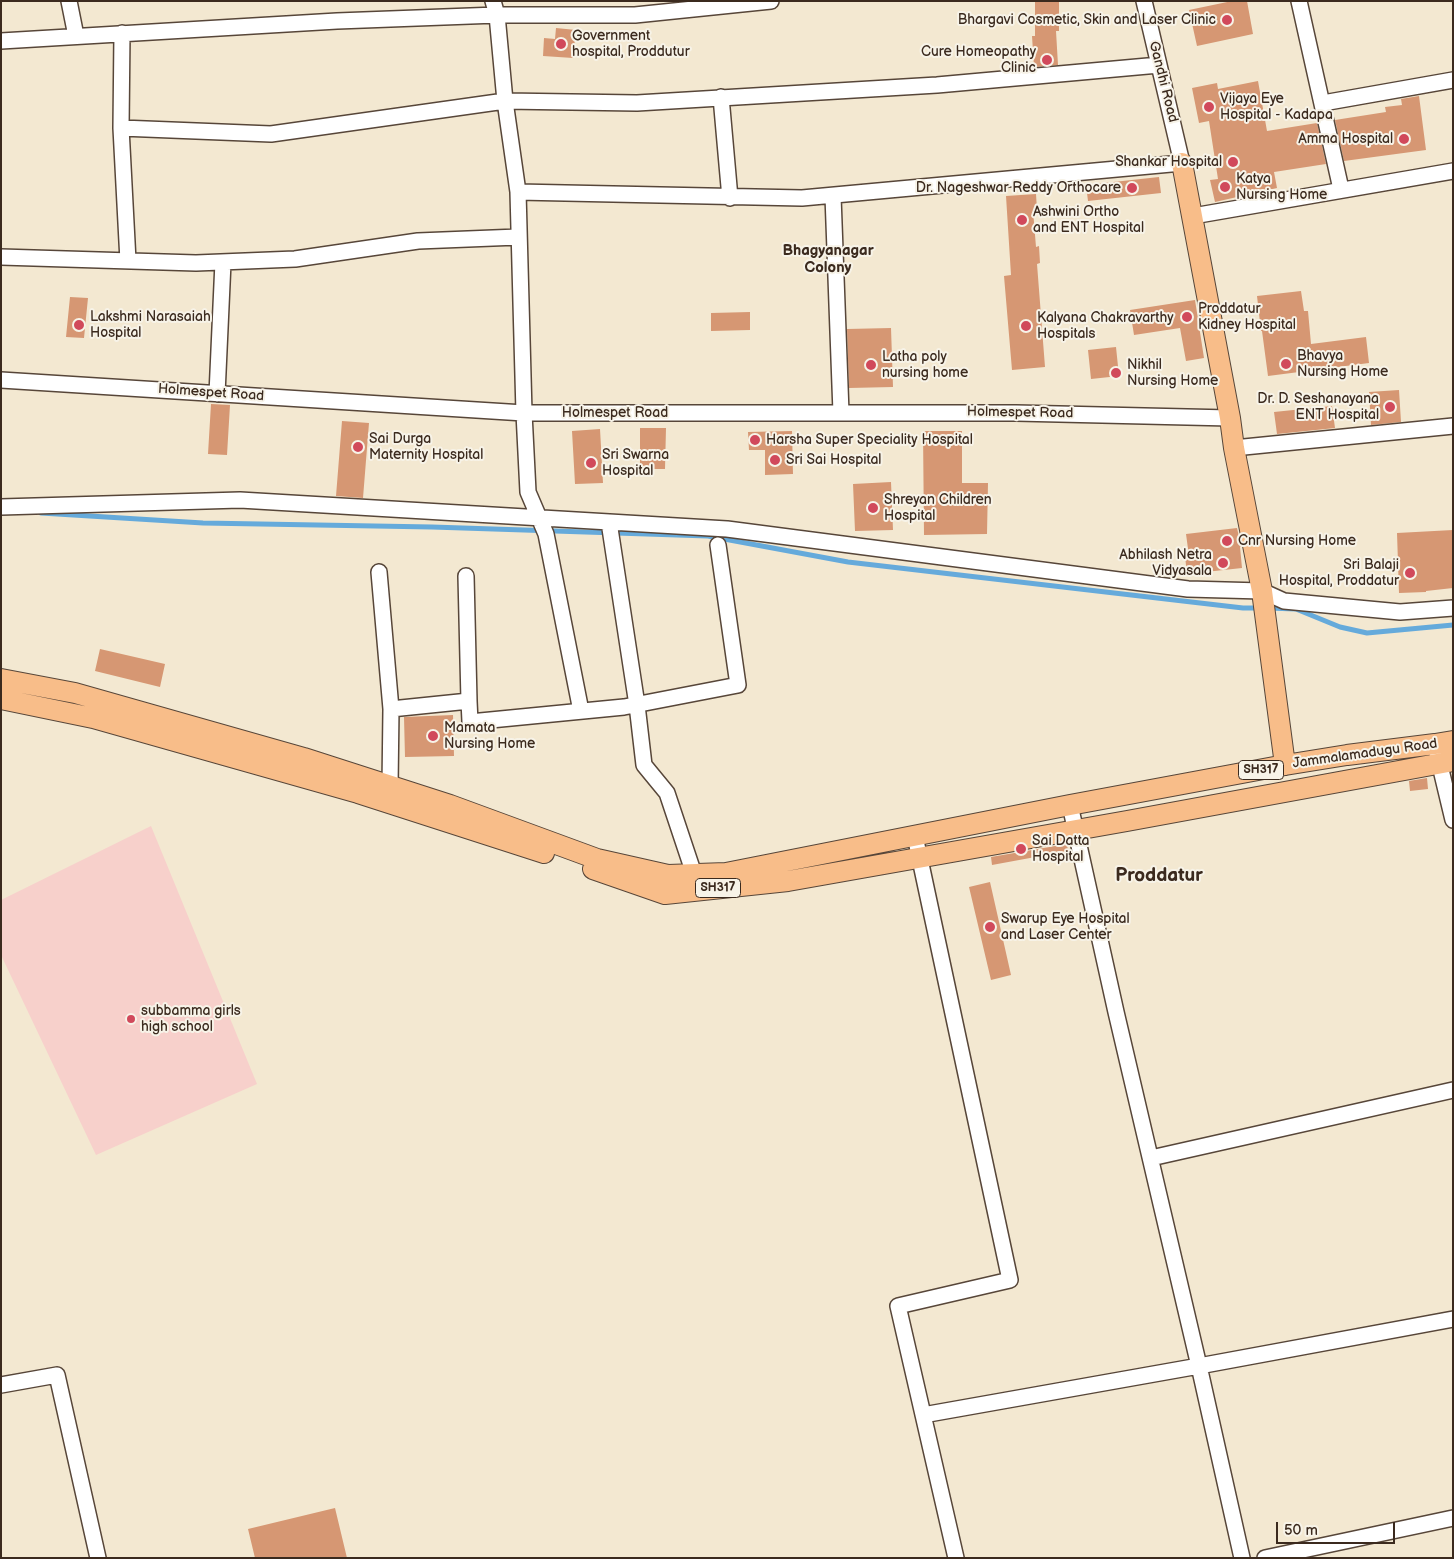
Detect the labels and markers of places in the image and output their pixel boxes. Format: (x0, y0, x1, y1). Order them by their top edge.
place label: Bhargavi Cosmetic, Skin and Laser Clinic (958, 12, 1216, 28)
marker: Bhargavi Cosmetic, Skin and Laser Clinic (1220, 13, 1234, 27)
place label: Government hospital, Proddutur (572, 28, 690, 60)
marker: Government hospital, Proddutur (554, 37, 568, 51)
place label: Cure Homeopathy Clinic (921, 44, 1036, 76)
marker: Cure Homeopathy Clinic (1040, 53, 1054, 67)
place label: Vijaya Eye Hospital - Kadapa (1220, 91, 1333, 124)
marker: Vijaya Eye Hospital - Kadapa (1202, 100, 1216, 114)
place label: Amma Hospital (1298, 131, 1393, 147)
marker: Amma Hospital (1397, 132, 1411, 146)
place label: Shankar Hospital (1115, 154, 1222, 170)
marker: Shankar Hospital (1226, 155, 1240, 169)
place label: Katya Nursing Home (1236, 171, 1327, 203)
place label: Dr. Nageshwar Reddy Orthocare (916, 180, 1121, 196)
marker: Katya Nursing Home (1218, 180, 1232, 194)
marker: Dr. Nageshwar Reddy Orthocare (1125, 181, 1139, 195)
place label: Ashwini Ortho and ENT Hospital (1033, 204, 1144, 236)
marker: Ashwini Ortho and ENT Hospital (1015, 213, 1029, 227)
place label: Proddatur Kidney Hospital (1198, 301, 1296, 334)
place label: Lakshmi Narasaiah Hospital (90, 309, 211, 342)
place label: Kalyana Chakravarthy Hospitals (1037, 310, 1174, 342)
marker: Proddatur Kidney Hospital (1180, 310, 1194, 324)
marker: Lakshmi Narasaiah Hospital (72, 318, 86, 332)
marker: Kalyana Chakravarthy Hospitals (1019, 319, 1033, 333)
place label: Bhavya Nursing Home (1297, 348, 1388, 381)
place label: Latha poly nursing home (882, 349, 968, 382)
place label: Nikhil Nursing Home (1127, 357, 1218, 390)
marker: Bhavya Nursing Home (1279, 357, 1293, 371)
marker: Latha poly nursing home (864, 358, 878, 372)
marker: Nikhil Nursing Home (1109, 366, 1123, 380)
place label: Dr. D. Seshanayana ENT Hospital (1257, 391, 1379, 424)
marker: Dr. D. Seshanayana ENT Hospital (1383, 400, 1397, 414)
place label: Sai Durga Maternity Hospital (369, 431, 483, 464)
place label: Harsha Super Speciality Hospital (766, 432, 973, 448)
marker: Harsha Super Speciality Hospital (748, 433, 762, 447)
marker: Sai Durga Maternity Hospital (351, 440, 365, 454)
place label: Sri Swarna Hospital (602, 447, 669, 480)
place label: Sri Sai Hospital (786, 452, 881, 468)
marker: Sri Sai Hospital (768, 453, 782, 467)
marker: Sri Swarna Hospital (584, 456, 598, 470)
place label: Shreyan Children Hospital (884, 492, 992, 524)
marker: Shreyan Children Hospital (866, 501, 880, 515)
place label: Cnr Nursing Home (1238, 533, 1356, 549)
marker: Cnr Nursing Home (1220, 534, 1234, 548)
place label: Abhilash Netra Vidyasala (1119, 547, 1212, 580)
marker: Abhilash Netra Vidyasala (1216, 556, 1230, 570)
place label: Sri Balaji Hospital, Proddatur (1279, 557, 1399, 590)
marker: Sri Balaji Hospital, Proddatur (1403, 566, 1417, 580)
place label: Mamata Nursing Home (444, 720, 535, 752)
marker: Mamata Nursing Home (426, 729, 440, 743)
place label: Sai Datta Hospital (1032, 833, 1089, 866)
marker: Sai Datta Hospital (1014, 842, 1028, 856)
place label: Swarup Eye Hospital and Laser Center (1001, 911, 1130, 944)
marker: Swarup Eye Hospital and Laser Center (983, 920, 997, 934)
place label: subbamma girls high school (141, 1003, 241, 1036)
marker: subbamma girls high school (125, 1013, 137, 1025)

